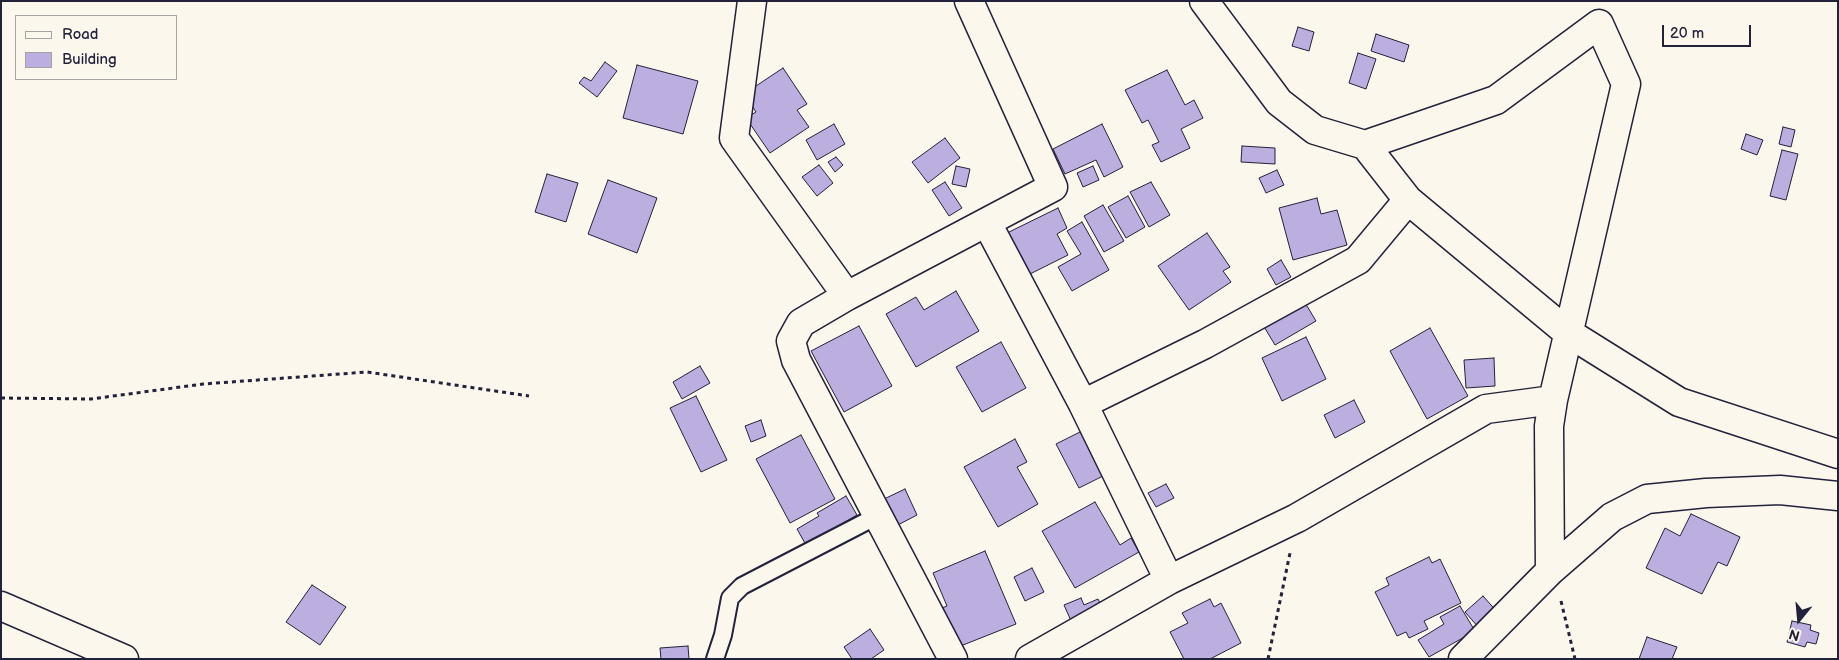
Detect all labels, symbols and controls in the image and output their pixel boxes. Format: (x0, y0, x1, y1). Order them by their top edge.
legend (15, 15, 178, 80)
scale bar (1664, 15, 1753, 47)
text: 20 m (1670, 24, 1704, 43)
text: Road (62, 25, 98, 44)
text: Building (62, 50, 117, 69)
north arrow (1774, 595, 1824, 645)
text: N (1787, 625, 1802, 644)

